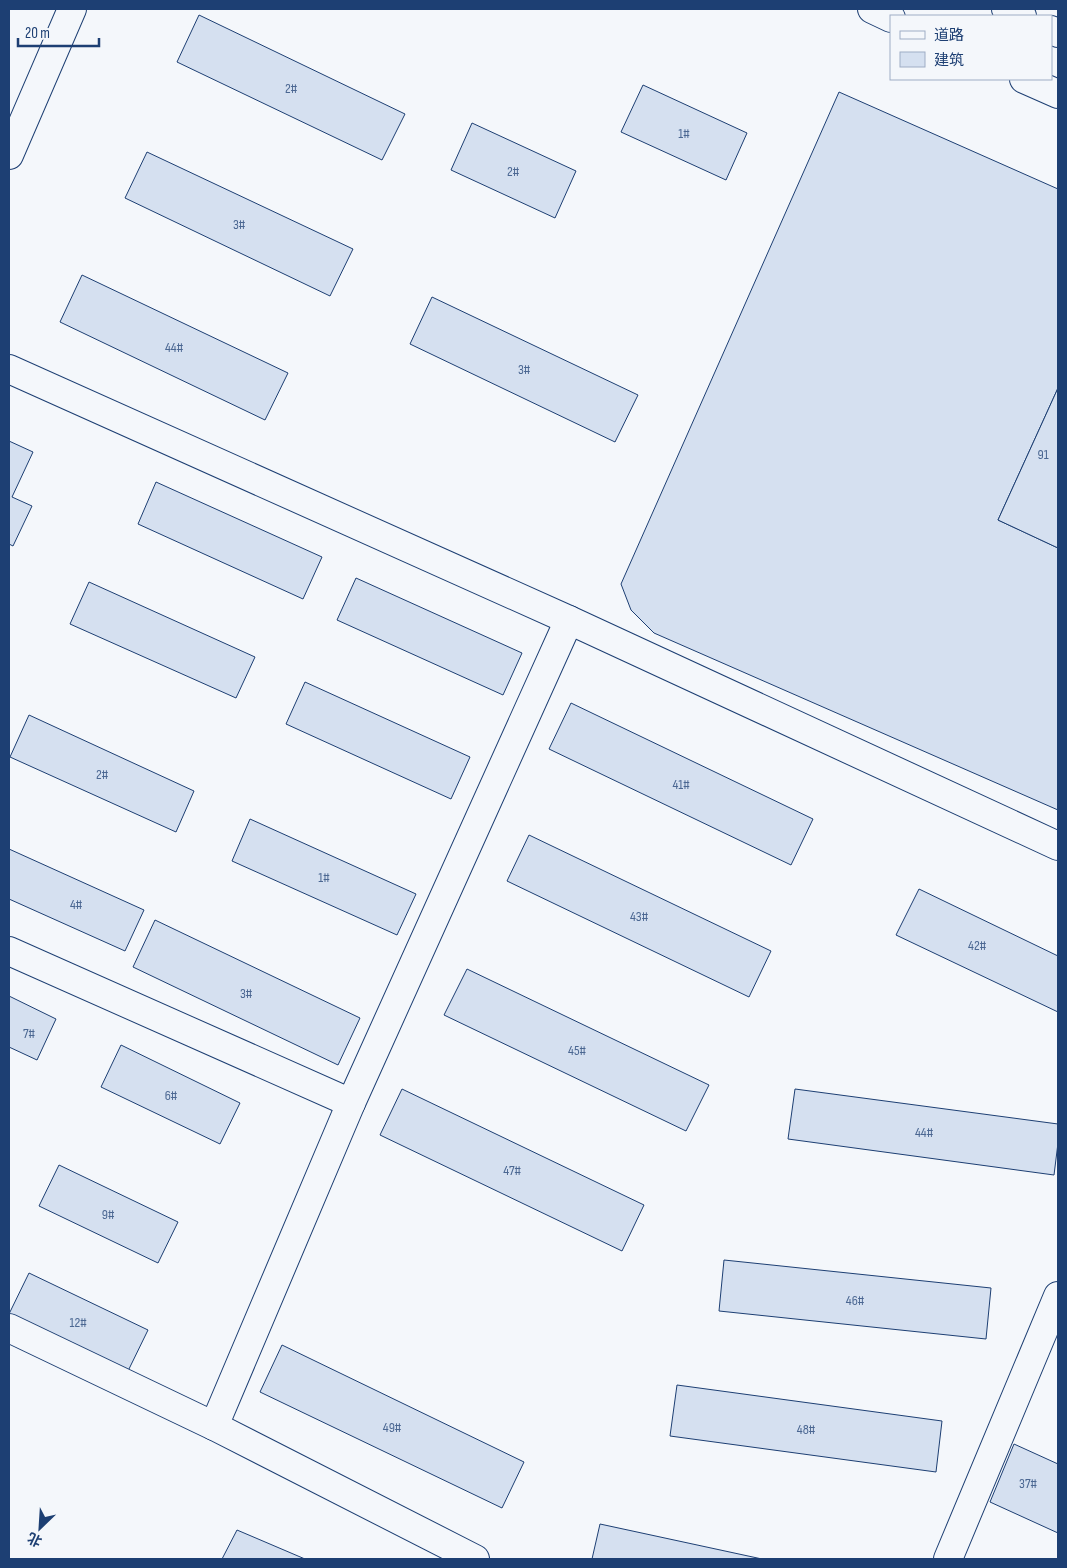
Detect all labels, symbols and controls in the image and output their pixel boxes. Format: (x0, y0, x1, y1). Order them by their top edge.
scale bar (18, 15, 99, 47)
legend (890, 15, 1052, 80)
text: 20 m (25, 24, 50, 43)
text: 道路 (934, 26, 964, 45)
text: 建筑 (934, 51, 964, 70)
house number: 2# (285, 80, 298, 97)
house number: 1# (678, 125, 690, 142)
house number: 2# (507, 163, 520, 180)
house number: 3# (233, 216, 246, 233)
house number: 44# (165, 339, 184, 356)
house number: 3# (518, 361, 531, 378)
house number: 91 (1037, 446, 1049, 463)
house number: 2# (96, 766, 109, 783)
house number: 41# (672, 776, 690, 793)
house number: 1# (318, 869, 330, 886)
house number: 4# (70, 896, 83, 913)
house number: 43# (630, 908, 649, 925)
house number: 42# (968, 937, 987, 954)
house number: 3# (240, 985, 253, 1002)
house number: 7# (23, 1025, 36, 1042)
house number: 45# (568, 1042, 587, 1059)
house number: 6# (165, 1087, 178, 1104)
house number: 44# (915, 1124, 934, 1141)
house number: 47# (503, 1162, 521, 1179)
house number: 9# (102, 1206, 115, 1223)
house number: 46# (846, 1292, 865, 1309)
house number: 12# (69, 1314, 87, 1331)
house number: 49# (383, 1419, 402, 1436)
house number: 48# (797, 1421, 816, 1438)
house number: 37# (1019, 1475, 1038, 1492)
north arrow (15, 1503, 65, 1553)
text: 北 (25, 1529, 45, 1550)

